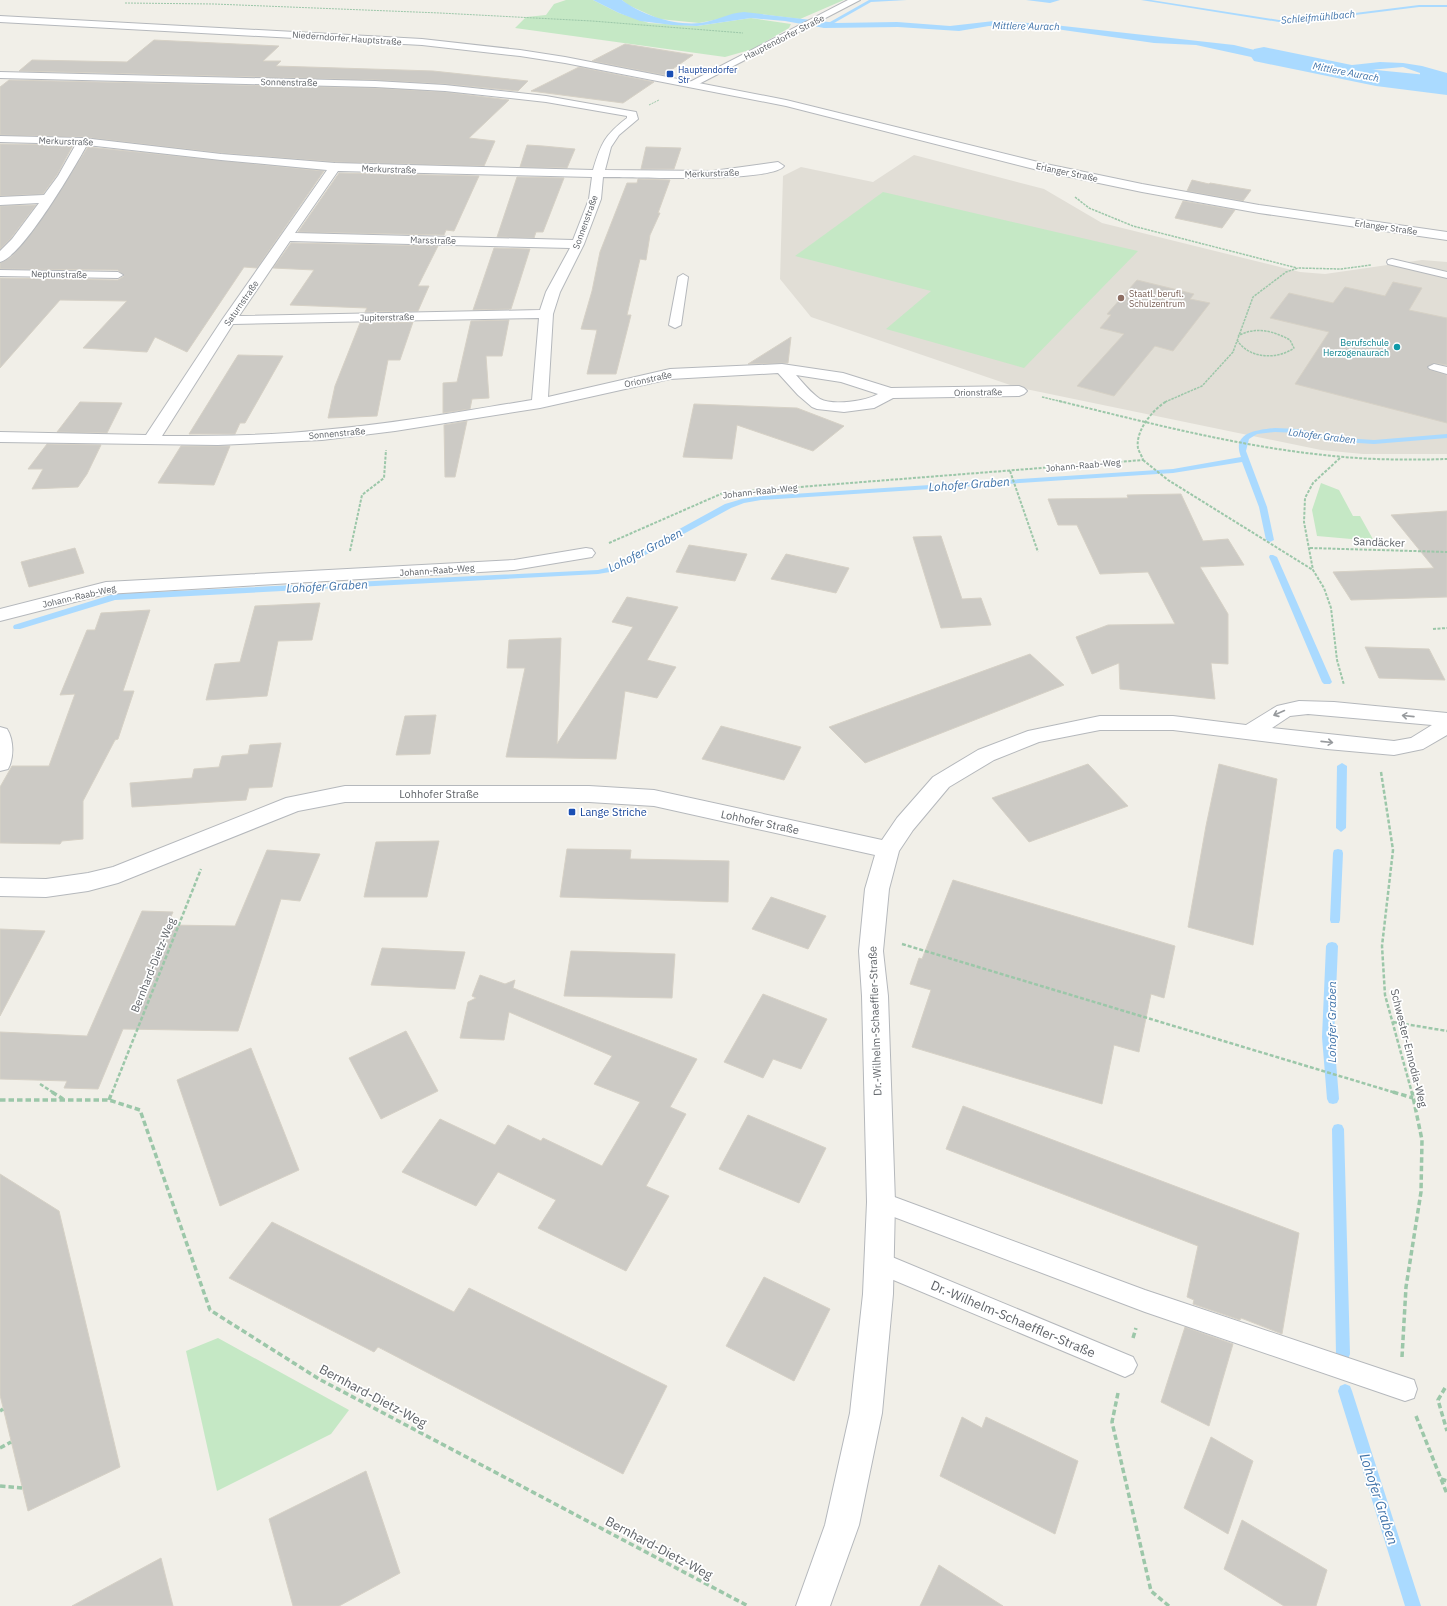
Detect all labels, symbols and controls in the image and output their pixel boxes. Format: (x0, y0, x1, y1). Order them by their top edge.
water label: Schleifmühlbach (1280, 7, 1356, 27)
street label: Hauptendorfer Straße (742, 12, 826, 62)
water label: Mittlere Aurach (992, 19, 1060, 33)
street label: Niederndorfer Hauptstraße (292, 29, 402, 47)
water label: Mittlere Aurach (1312, 59, 1381, 85)
place label: Hauptendorfer Str (678, 64, 738, 85)
marker: Hauptendorfer Str (665, 69, 675, 79)
street label: Sonnenstraße (261, 76, 318, 88)
street label: Merkurstraße (38, 135, 94, 147)
street label: Erlanger Straße (1035, 160, 1099, 184)
street label: Merkurstraße (361, 163, 417, 175)
street label: Merkurstraße (684, 167, 740, 179)
street label: Sonnenstraße (570, 193, 600, 251)
street label: Erlanger Straße (1354, 217, 1418, 237)
street label: Marsstraße (410, 234, 456, 246)
street label: Neptunstraße (31, 268, 87, 280)
street label: Saturnstraße (221, 278, 261, 328)
place label: Staatl. berufl. Schulzentrum (1129, 288, 1185, 309)
marker: Staatl. berufl. Schulzentrum (1116, 293, 1126, 303)
street label: Jupiterstraße (360, 311, 415, 323)
place label: Berufschule Herzogenaurach (1323, 337, 1389, 358)
marker: Berufschule Herzogenaurach (1392, 342, 1402, 352)
street label: Orionstraße (623, 369, 673, 389)
street label: Orionstraße (954, 386, 1002, 398)
street label: Sonnenstraße (308, 425, 366, 441)
water label: Lohofer Graben (1288, 425, 1357, 447)
street label: Johann-Raab-Weg (1045, 456, 1121, 474)
water label: Lohofer Graben (928, 474, 1010, 494)
street label: Johann-Raab-Weg (722, 482, 798, 500)
water label: Lohofer Graben (605, 525, 685, 575)
street label: Sandäcker (1353, 534, 1405, 550)
street label: Johann-Raab-Weg (399, 562, 475, 578)
water label: Lohofer Graben (286, 576, 368, 596)
street label: Johann-Raab-Weg (41, 582, 117, 610)
one-way arrow (1274, 710, 1286, 717)
one-way arrow (1402, 713, 1415, 720)
one-way arrow (1320, 739, 1333, 746)
street label: Lohhofer Straße (399, 787, 479, 801)
place label: Lange Striche (580, 805, 647, 819)
marker: Lange Striche (567, 807, 577, 817)
street label: Lohhofer Straße (720, 807, 800, 837)
street label: Bernhard-Dietz-Weg (128, 915, 178, 1014)
street label: Dr.-Wilhelm-Schaeffler-Straße (865, 946, 885, 1096)
water label: Lohofer Graben (1324, 981, 1339, 1063)
street label: Schwester-Ennodia-Weg (1387, 987, 1431, 1109)
street label: Dr.-Wilhelm-Schaeffler-Straße (928, 1277, 1098, 1361)
street label: Bernhard-Dietz-Weg (316, 1360, 430, 1432)
water label: Lohofer Graben (1356, 1451, 1402, 1547)
street label: Bernhard-Dietz-Weg (602, 1512, 716, 1584)

